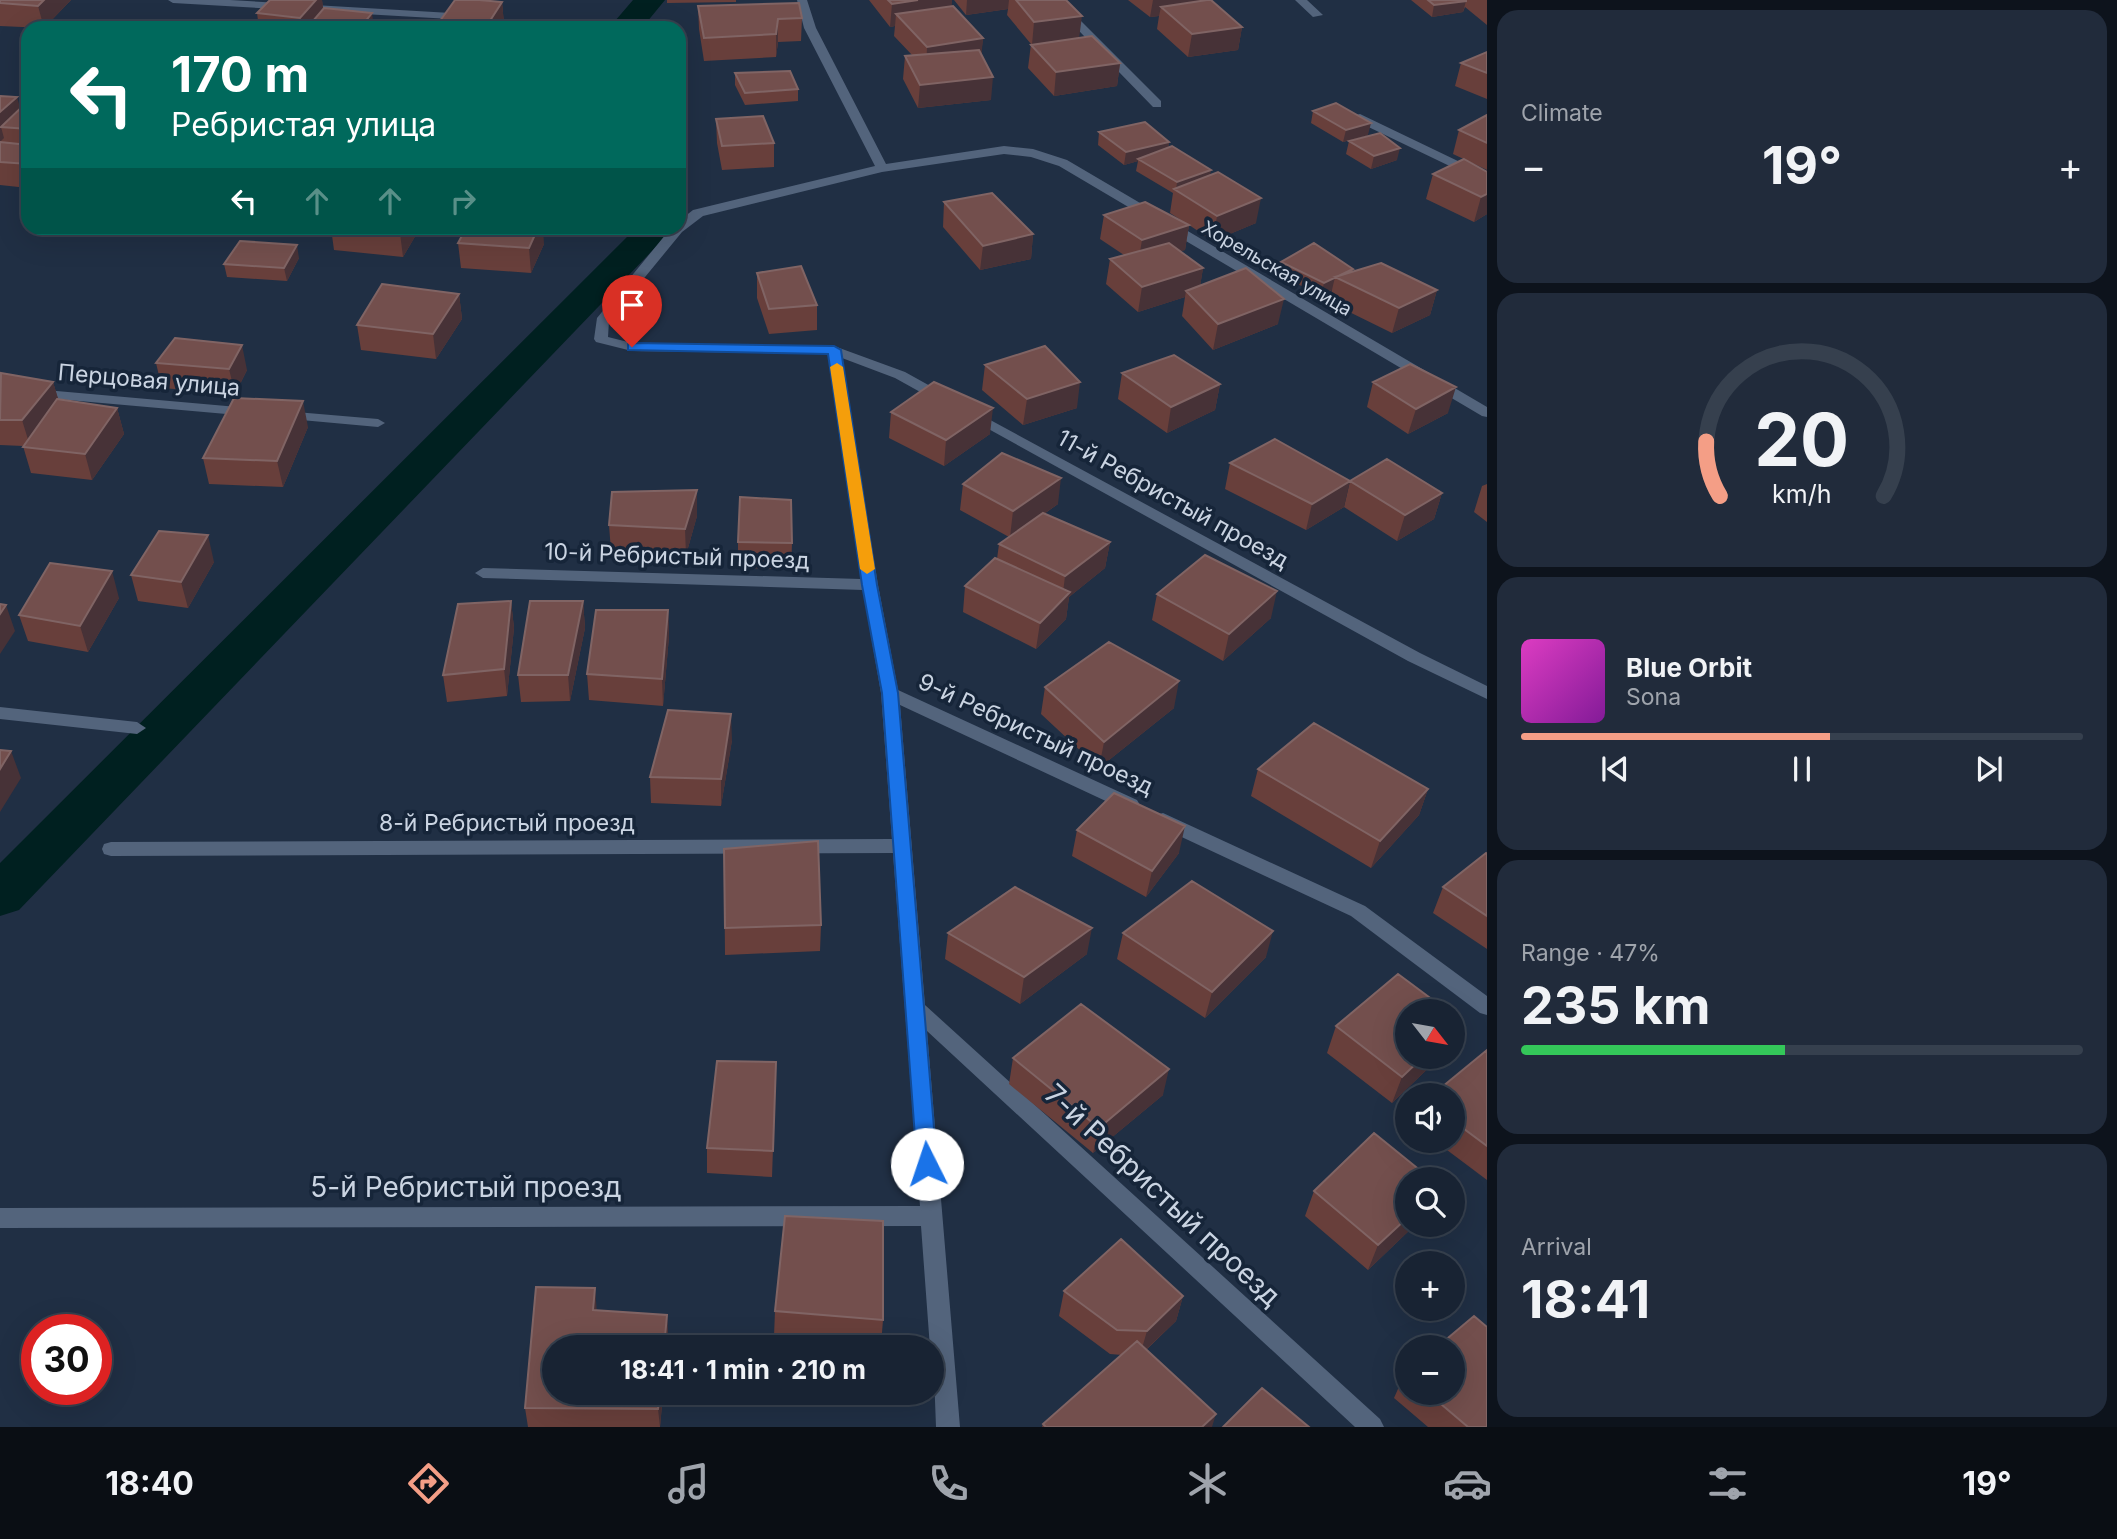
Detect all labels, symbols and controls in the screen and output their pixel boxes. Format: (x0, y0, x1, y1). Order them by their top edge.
text: 170 m (171, 45, 309, 104)
icon: left (56, 49, 147, 140)
text: Climate (1521, 99, 1603, 127)
text: Ребристая улица (171, 105, 436, 144)
text: 19° (1762, 134, 1842, 197)
text: − (1521, 143, 1546, 189)
text: + (2058, 143, 2083, 189)
icon: left (225, 182, 263, 220)
icon: ahead (298, 182, 336, 220)
icon: ahead (371, 182, 409, 220)
icon: right (444, 182, 482, 220)
street label: Хорельская улица (1197, 216, 1356, 321)
pin (602, 275, 662, 347)
icon: arrive (613, 286, 651, 324)
street label: Перцовая улица (57, 358, 241, 402)
text: 20 (1755, 396, 1849, 485)
street label: 11-й Ребристый проезд (1052, 424, 1294, 574)
text: km/h (1772, 479, 1832, 509)
street label: 10-й Ребристый проезд (544, 537, 810, 575)
text: Blue Orbit (1626, 652, 1752, 683)
street label: 9-й Ребристый проезд (914, 667, 1158, 801)
text: Sona (1626, 683, 1681, 711)
icon: previous (1596, 750, 1634, 788)
icon: pause (1783, 750, 1821, 788)
icon: next (1970, 750, 2008, 788)
street label: 8-й Ребристый проезд (379, 809, 635, 837)
text: Range · 47% (1521, 939, 1660, 967)
text: 235 km (1521, 974, 1711, 1037)
north arrow (1395, 999, 1465, 1069)
map controls (1395, 999, 1465, 1405)
street label: 7-й Ребристый проезд (1038, 1077, 1288, 1313)
button: sound (1395, 1083, 1465, 1153)
position arrow (890, 1127, 964, 1201)
button: search (1395, 1167, 1465, 1237)
street label: 5-й Ребристый проезд (310, 1170, 622, 1204)
text: Arrival (1521, 1233, 1592, 1261)
button: + (1395, 1251, 1465, 1321)
text: 18:41 (1521, 1268, 1650, 1331)
speed limit sign: 30 (21, 1314, 112, 1405)
button: − (1395, 1335, 1465, 1405)
text: 18:41 · 1 min · 210 m (620, 1354, 866, 1385)
icon: directions (404, 1459, 453, 1508)
icon: music (664, 1459, 713, 1508)
icon: phone (924, 1459, 973, 1508)
icon: climate (1183, 1459, 1232, 1508)
icon: car (1443, 1459, 1492, 1508)
icon: filters (1703, 1459, 1752, 1508)
text: 18:40 (105, 1464, 194, 1503)
text: 19° (1962, 1464, 2012, 1503)

